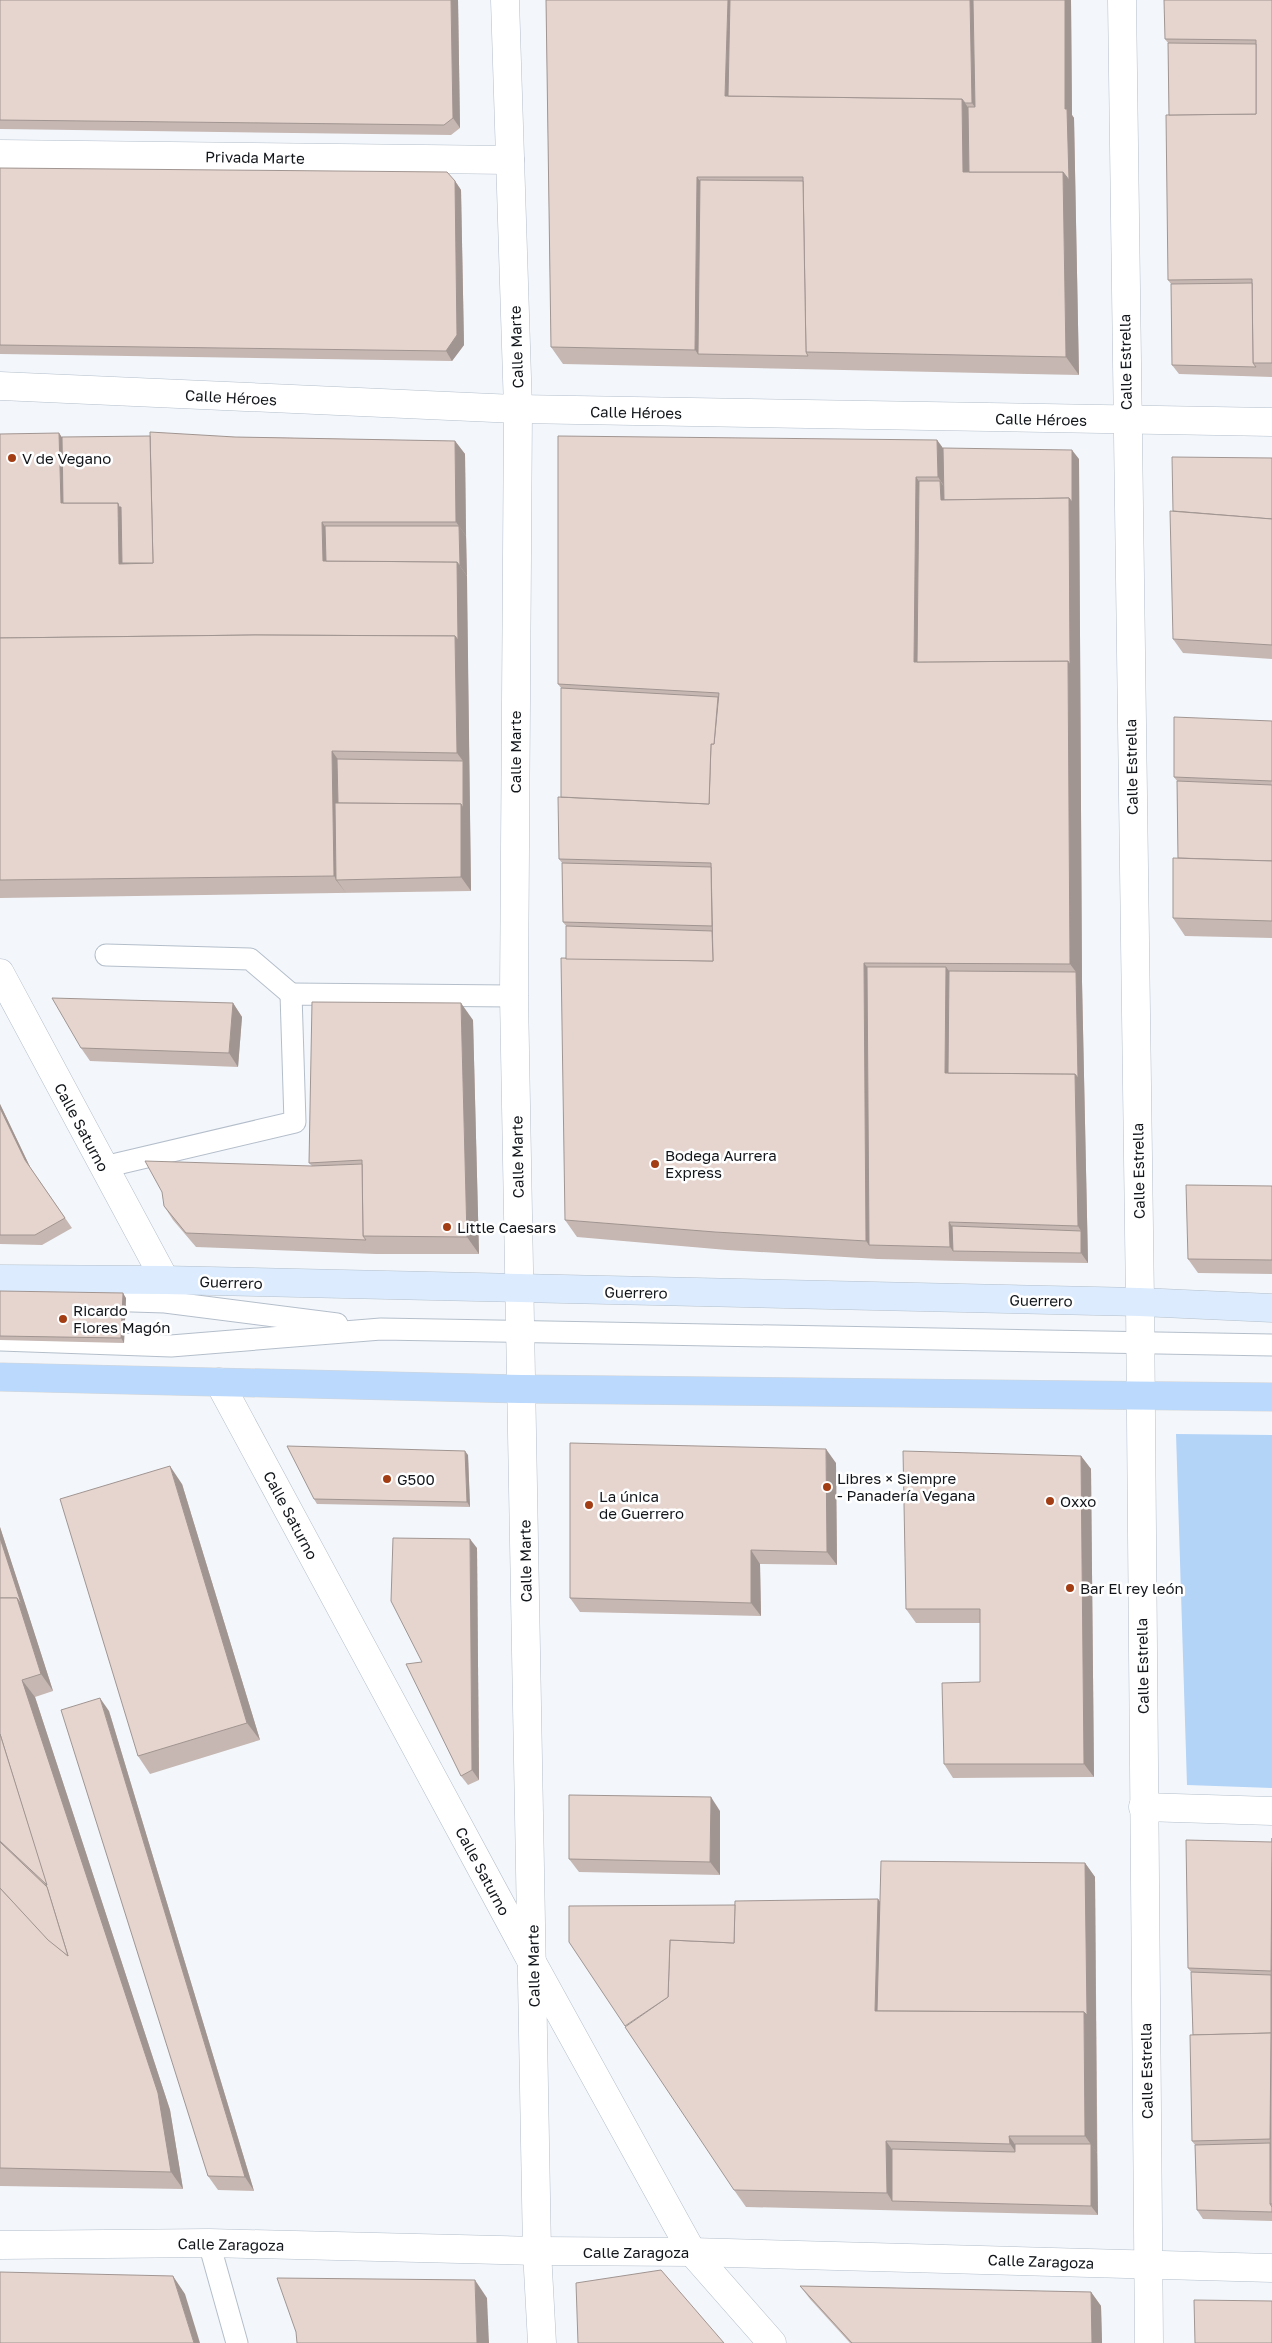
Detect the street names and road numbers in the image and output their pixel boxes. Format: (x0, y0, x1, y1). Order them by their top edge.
street label: Privada Marte (205, 147, 305, 167)
street label: Calle Marte (506, 305, 526, 389)
street label: Calle Estrella (1115, 314, 1135, 410)
street label: Calle Héroes (185, 386, 277, 408)
street label: Calle Héroes (590, 402, 682, 422)
street label: Calle Héroes (995, 409, 1087, 429)
street label: Calle Marte (506, 710, 524, 793)
street label: Calle Estrella (1121, 719, 1141, 815)
street label: Calle Saturno (51, 1080, 113, 1174)
street label: Calle Marte (507, 1115, 527, 1199)
street label: Calle Estrella (1128, 1123, 1148, 1219)
street label: Guerrero (199, 1272, 263, 1292)
street label: Guerrero (604, 1282, 668, 1302)
street label: Guerrero (1009, 1290, 1073, 1310)
street label: Calle Saturno (260, 1468, 322, 1562)
street label: Calle Marte (515, 1519, 535, 1603)
street label: Calle Estrella (1132, 1618, 1152, 1714)
street label: Calle Saturno (452, 1824, 514, 1918)
street label: Calle Marte (523, 1924, 543, 2008)
street label: Calle Estrella (1136, 2023, 1156, 2119)
street label: Calle Zaragoza (178, 2234, 284, 2254)
street label: Calle Zaragoza (583, 2243, 689, 2261)
street label: Calle Zaragoza (987, 2250, 1095, 2272)

